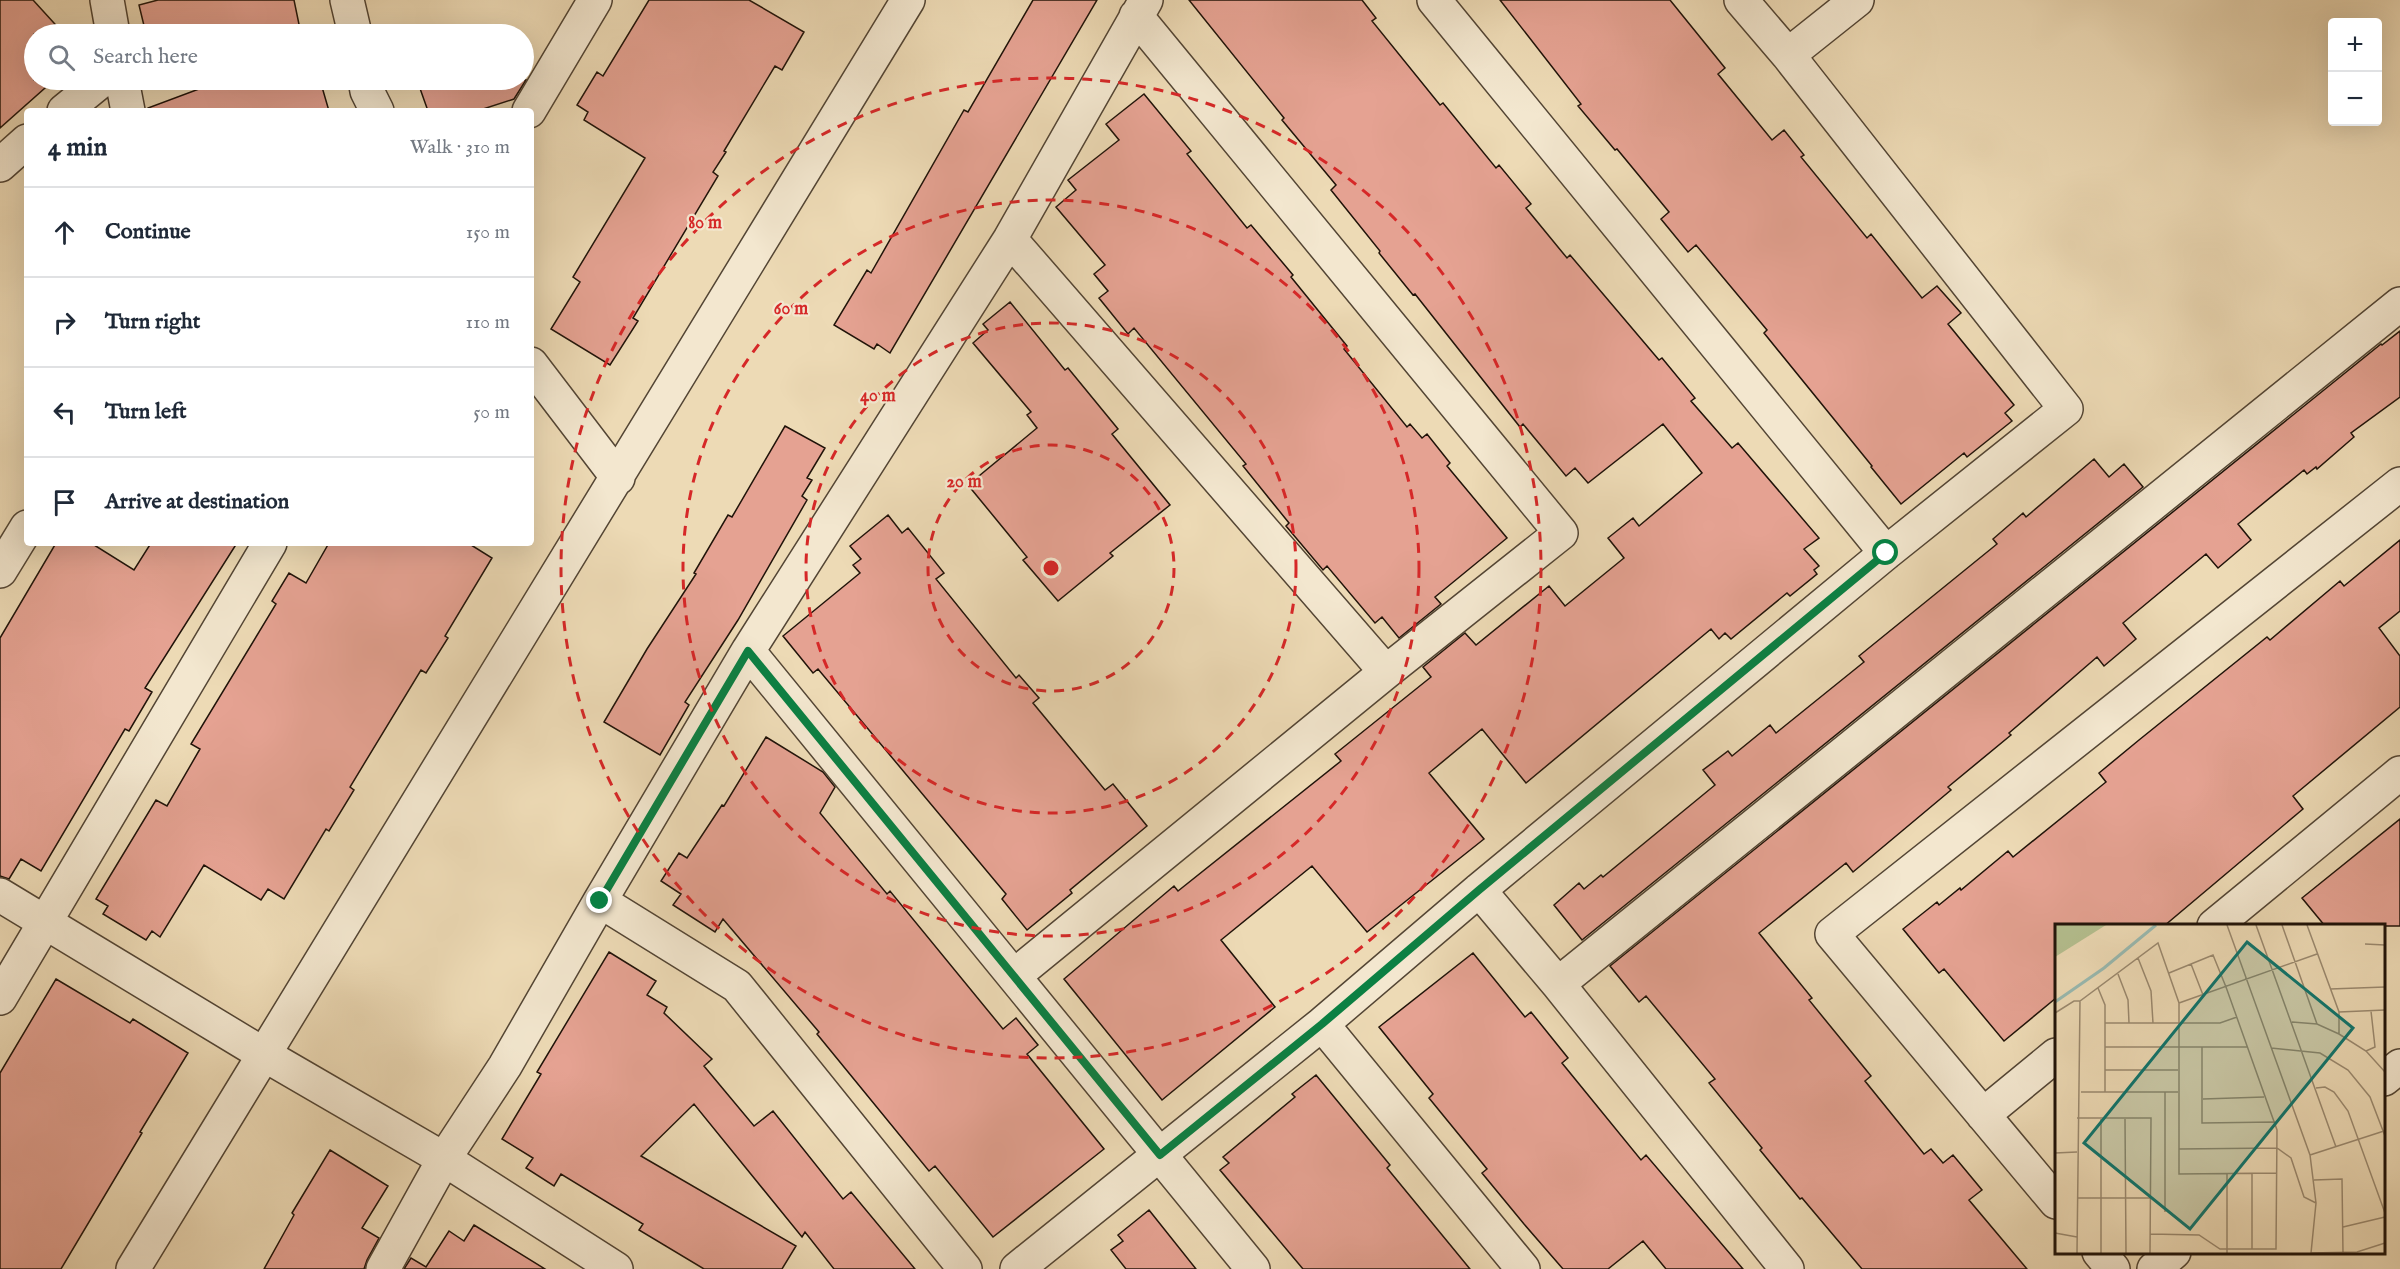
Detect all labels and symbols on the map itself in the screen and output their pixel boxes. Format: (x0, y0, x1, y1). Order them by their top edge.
text: 80 m (688, 212, 722, 235)
text: 60 m (774, 298, 808, 321)
text: 40 m (860, 385, 896, 408)
text: 20 m (946, 471, 982, 494)
route start (1872, 539, 1898, 565)
centre of rings (1041, 558, 1061, 578)
route end (586, 887, 612, 913)
inset map (2055, 924, 2385, 1254)

